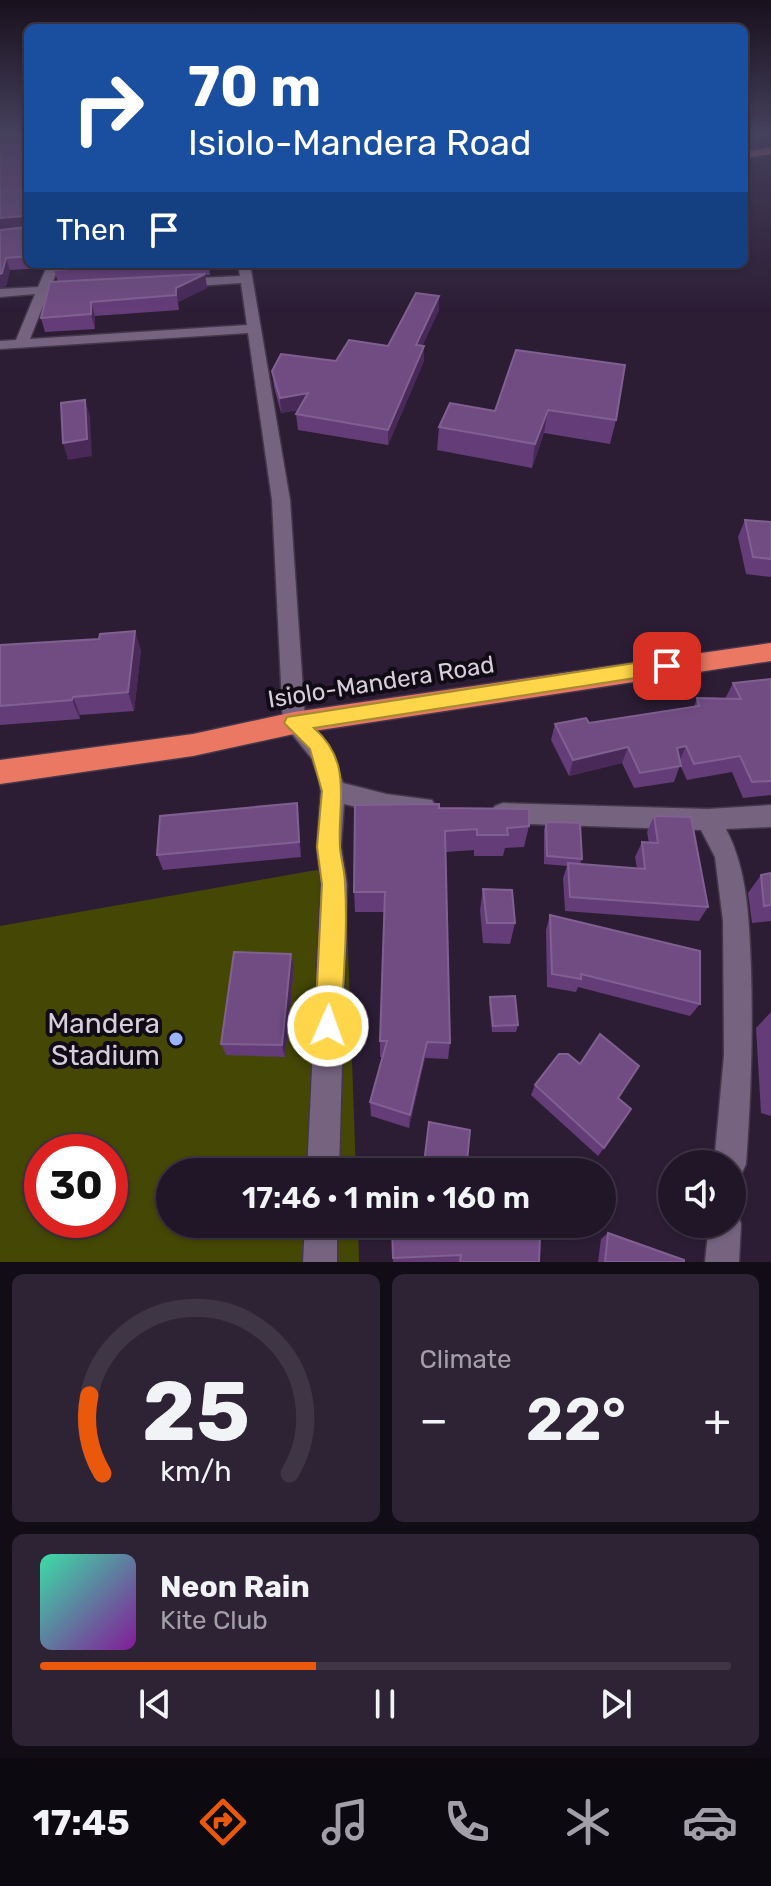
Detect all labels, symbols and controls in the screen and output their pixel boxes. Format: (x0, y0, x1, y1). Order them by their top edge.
text: 70 m (188, 54, 321, 120)
icon: right (56, 56, 160, 160)
text: Isiolo-Mandera Road (188, 121, 531, 164)
icon: arrive (142, 208, 186, 252)
text: Then (56, 212, 126, 248)
pin (633, 632, 701, 700)
icon: arrive (645, 644, 689, 688)
street label: Isiolo-Mandera Road (266, 650, 496, 714)
position arrow (286, 984, 370, 1068)
place label: Mandera Stadium (47, 1007, 160, 1072)
marker: Mandera Stadium (167, 1030, 185, 1048)
speed limit sign: 30 (24, 1134, 128, 1238)
map controls (658, 1150, 746, 1238)
button: sound (658, 1150, 746, 1238)
text: 17:46 · 1 min · 160 m (242, 1180, 530, 1216)
text: Climate (420, 1344, 512, 1375)
text: 25 (142, 1362, 250, 1461)
text: 22° (526, 1384, 626, 1455)
text: − (420, 1394, 448, 1446)
text: + (704, 1394, 731, 1446)
text: km/h (160, 1454, 231, 1488)
text: Neon Rain (160, 1569, 310, 1605)
text: Kite Club (160, 1605, 268, 1636)
icon: previous (133, 1682, 177, 1726)
icon: pause (363, 1682, 407, 1726)
icon: next (594, 1682, 638, 1726)
icon: directions (195, 1794, 251, 1850)
icon: music (317, 1794, 373, 1850)
icon: phone (439, 1794, 495, 1850)
icon: climate (560, 1794, 616, 1850)
icon: car (682, 1794, 738, 1850)
text: 17:45 (33, 1801, 130, 1844)

